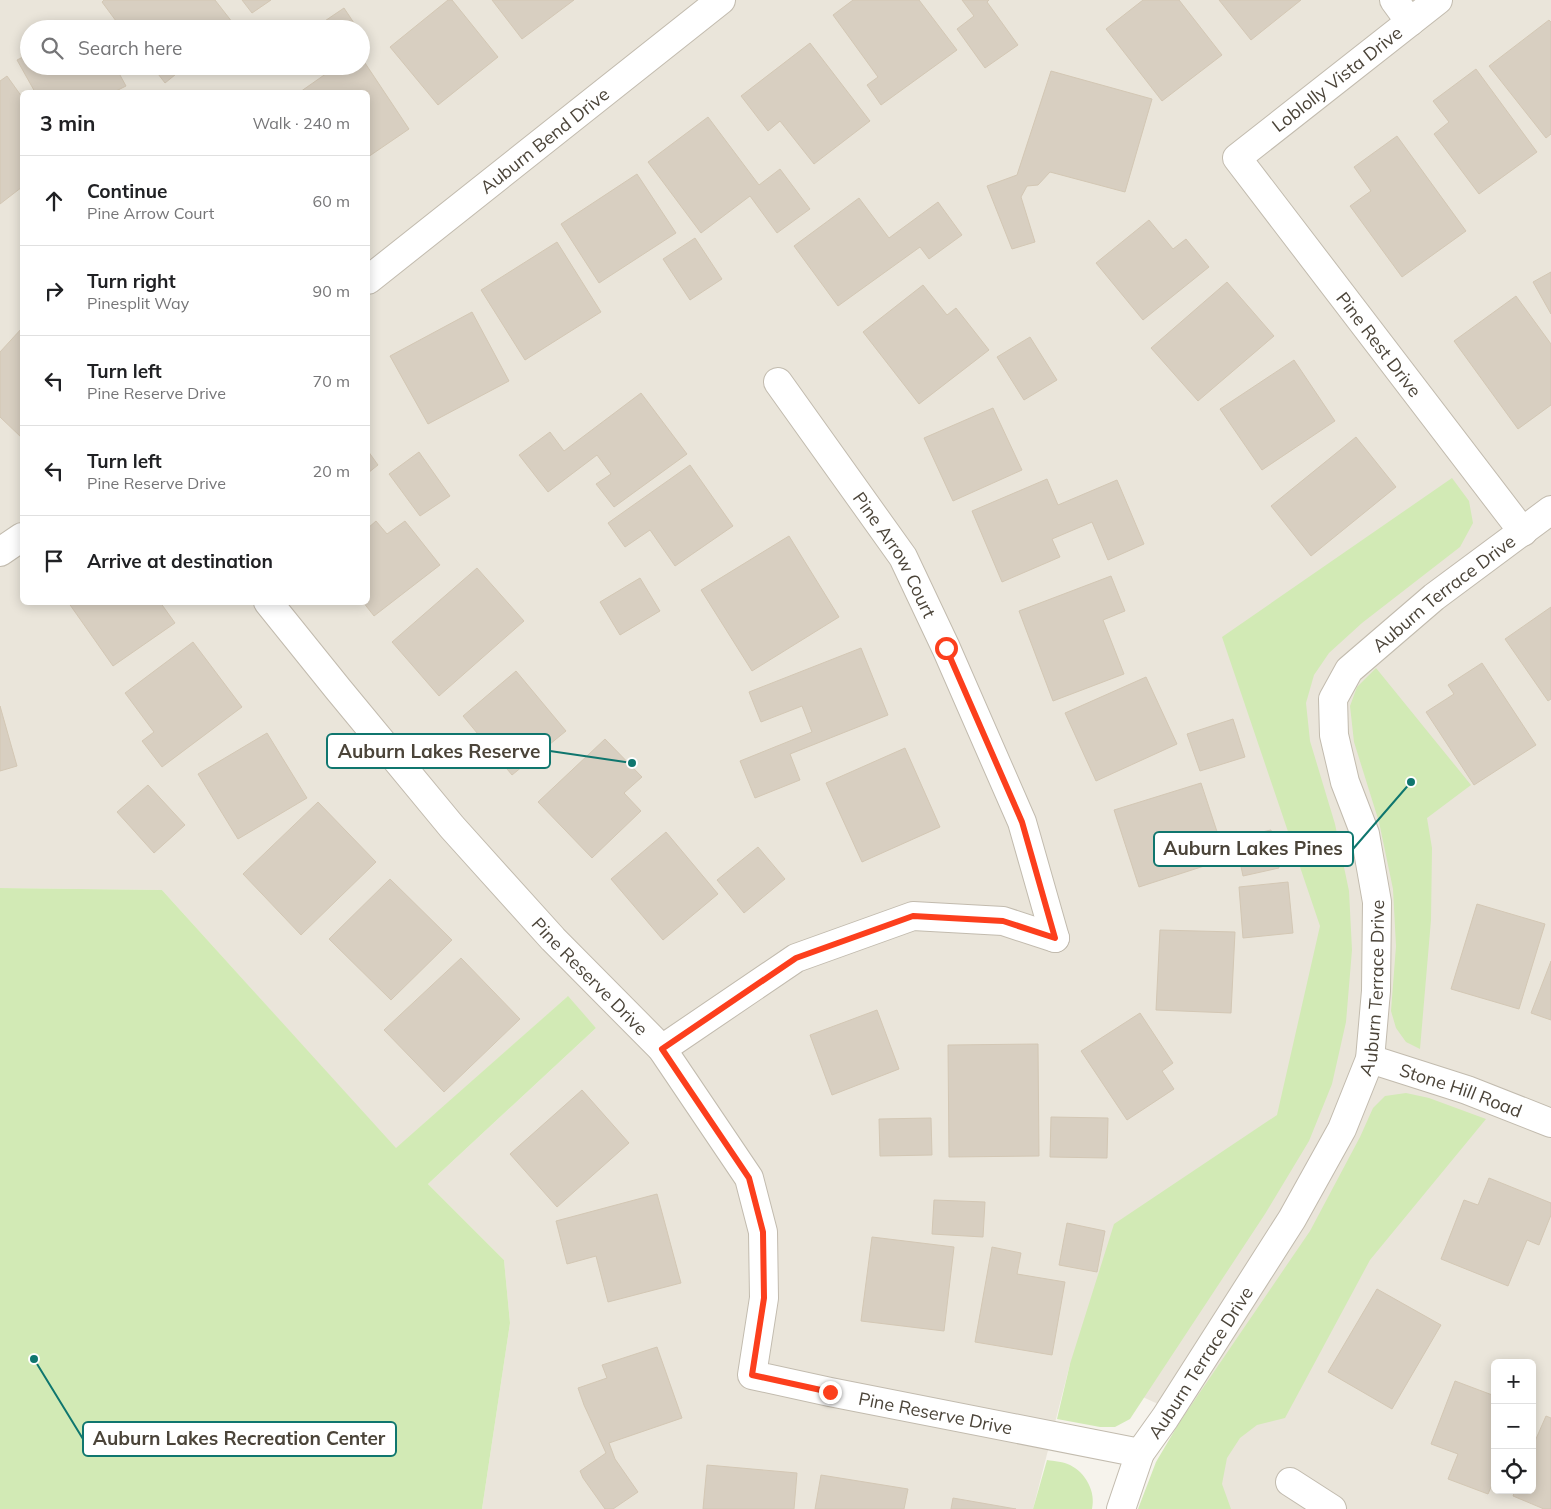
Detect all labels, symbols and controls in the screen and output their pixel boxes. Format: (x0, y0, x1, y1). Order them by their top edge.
search box (20, 20, 370, 75)
street label: Loblolly Vista Drive (1267, 21, 1407, 137)
icon: search (38, 34, 66, 62)
text: Search here (78, 36, 182, 60)
street label: Auburn Bend Drive (475, 82, 613, 198)
text: 3 min (40, 110, 95, 136)
text: Walk · 240 m (252, 113, 350, 133)
text: Continue (87, 179, 167, 203)
icon: ahead (40, 187, 68, 215)
text: 60 m (313, 191, 350, 211)
text: Pine Arrow Court (87, 203, 214, 223)
text: Turn right (87, 269, 176, 293)
icon: right (40, 277, 68, 305)
text: 90 m (313, 281, 350, 301)
street label: Pine Rest Drive (1332, 287, 1427, 401)
text: Pinesplit Way (87, 293, 189, 313)
text: Turn left (87, 359, 162, 383)
icon: left (40, 367, 68, 395)
text: 70 m (313, 371, 350, 391)
text: Pine Reserve Drive (87, 383, 226, 403)
text: Turn left (87, 449, 162, 473)
icon: left (40, 457, 68, 485)
text: 20 m (313, 461, 350, 481)
text: Pine Reserve Drive (87, 473, 226, 493)
street label: Pine Arrow Court (848, 487, 941, 621)
street label: Auburn Terrace Drive (1367, 529, 1520, 657)
icon: arrive (40, 547, 68, 575)
text: Arrive at destination (87, 549, 273, 573)
route start (935, 637, 958, 660)
callout: Auburn Lakes Reserve (327, 734, 550, 768)
text: Auburn Lakes Reserve (338, 739, 540, 763)
callout: Auburn Lakes Pines (1154, 832, 1353, 866)
text: Auburn Lakes Pines (1163, 836, 1343, 860)
street label: Auburn Terrace Drive (1353, 899, 1389, 1079)
street label: Pine Reserve Drive (527, 912, 653, 1040)
street label: Stone Hill Road (1397, 1058, 1525, 1122)
street label: Auburn Terrace Drive (1143, 1282, 1258, 1443)
map controls (1491, 1359, 1536, 1494)
button: + (1491, 1359, 1536, 1404)
route end (819, 1381, 842, 1404)
street label: Pine Reserve Drive (857, 1386, 1014, 1439)
button: − (1491, 1404, 1536, 1449)
callout: Auburn Lakes Recreation Center (83, 1422, 396, 1456)
text: Auburn Lakes Recreation Center (93, 1426, 386, 1450)
button: locate (1491, 1449, 1536, 1494)

